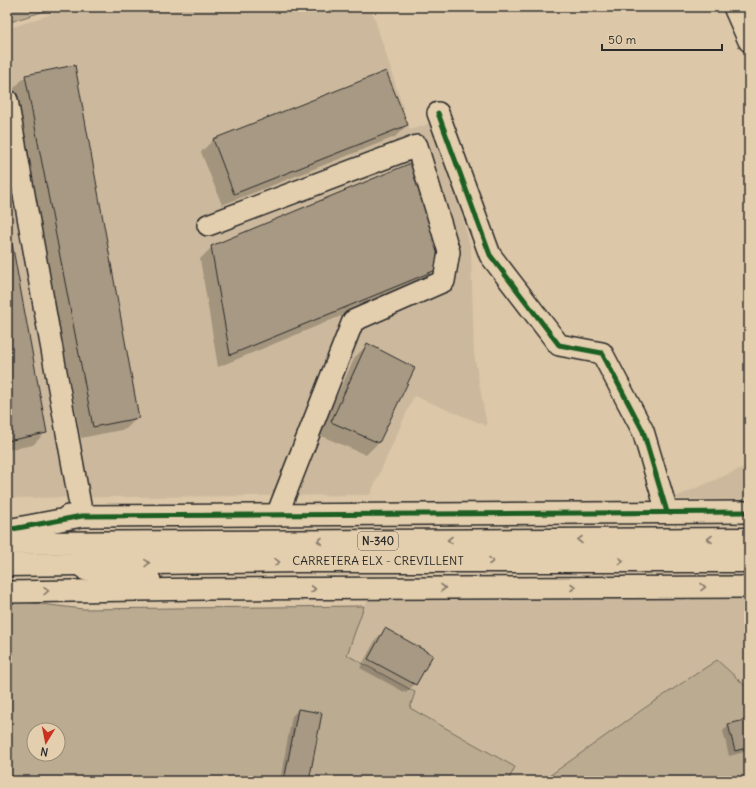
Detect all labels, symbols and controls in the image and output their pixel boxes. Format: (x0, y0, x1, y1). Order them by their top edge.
scale bar (602, 26, 722, 52)
text: 50 m (608, 32, 637, 47)
road number: N-340 (358, 532, 398, 550)
one-way arrow (707, 535, 713, 543)
one-way arrow (447, 536, 453, 544)
one-way arrow (577, 536, 583, 544)
one-way arrow (317, 537, 323, 545)
street label: CARRETERA ELX - CREVILLENT (292, 553, 464, 568)
one-way arrow (488, 557, 494, 565)
one-way arrow (618, 557, 624, 565)
one-way arrow (274, 558, 280, 566)
one-way arrow (144, 559, 150, 567)
one-way arrow (570, 583, 576, 591)
one-way arrow (700, 583, 706, 591)
one-way arrow (440, 584, 446, 592)
one-way arrow (310, 585, 316, 593)
one-way arrow (43, 587, 49, 595)
north arrow (26, 722, 66, 762)
text: N (39, 744, 49, 759)

